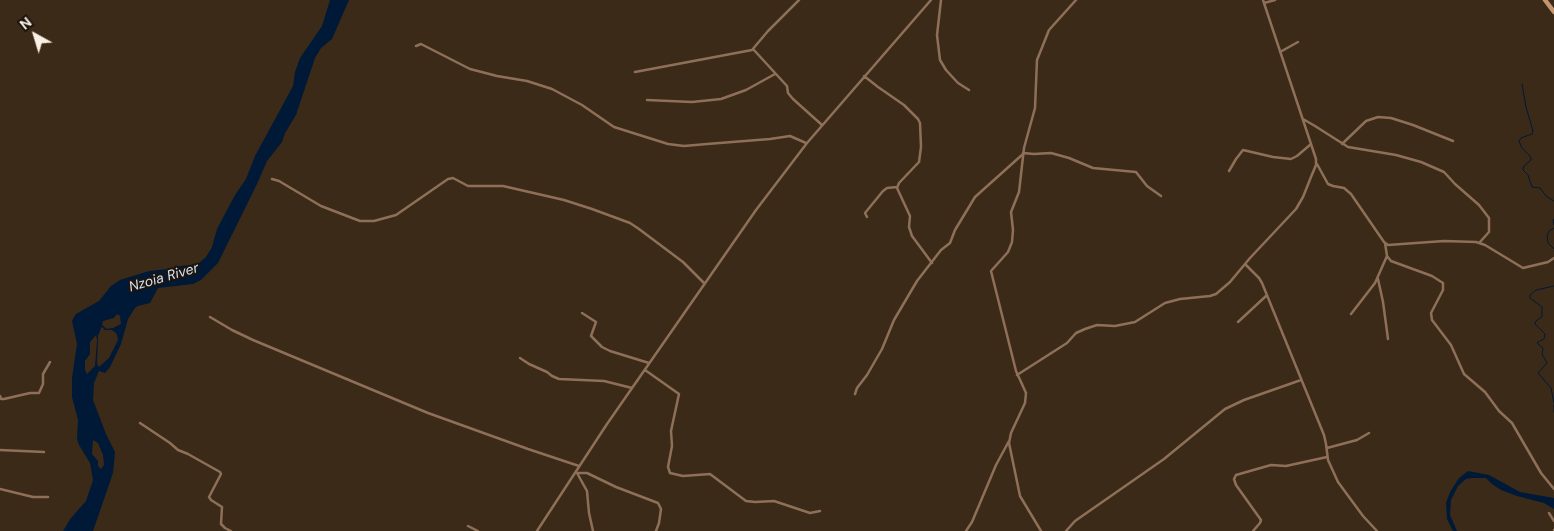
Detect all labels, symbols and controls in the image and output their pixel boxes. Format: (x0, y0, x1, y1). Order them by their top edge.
north arrow (10, 10, 60, 60)
text: N (16, 13, 35, 34)
water label: Nzoia River (127, 260, 201, 296)

